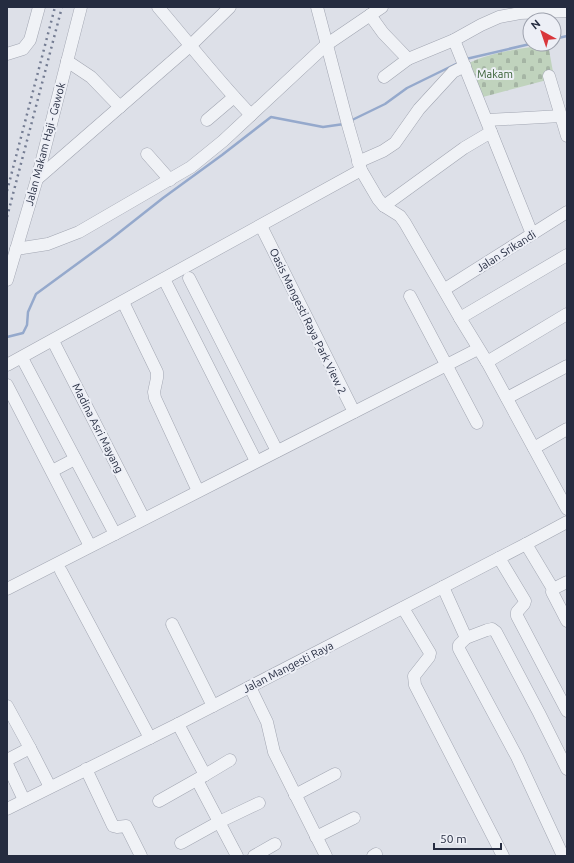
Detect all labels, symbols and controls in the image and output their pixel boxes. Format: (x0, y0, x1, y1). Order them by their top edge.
north arrow (522, 12, 562, 52)
text: N (529, 17, 543, 32)
park label: Makam (477, 68, 513, 80)
street label: Jalan Makam Haji - Gawok (23, 81, 67, 207)
street label: Jalan Srikandi (474, 228, 538, 274)
street label: Oasis Mangesti Raya Park View 2 (267, 246, 349, 396)
street label: Madina Asri Mayang (70, 381, 126, 475)
street label: Jalan Mangesti Raya (241, 639, 335, 695)
scale bar (434, 825, 501, 851)
text: 50 m (440, 832, 467, 845)

